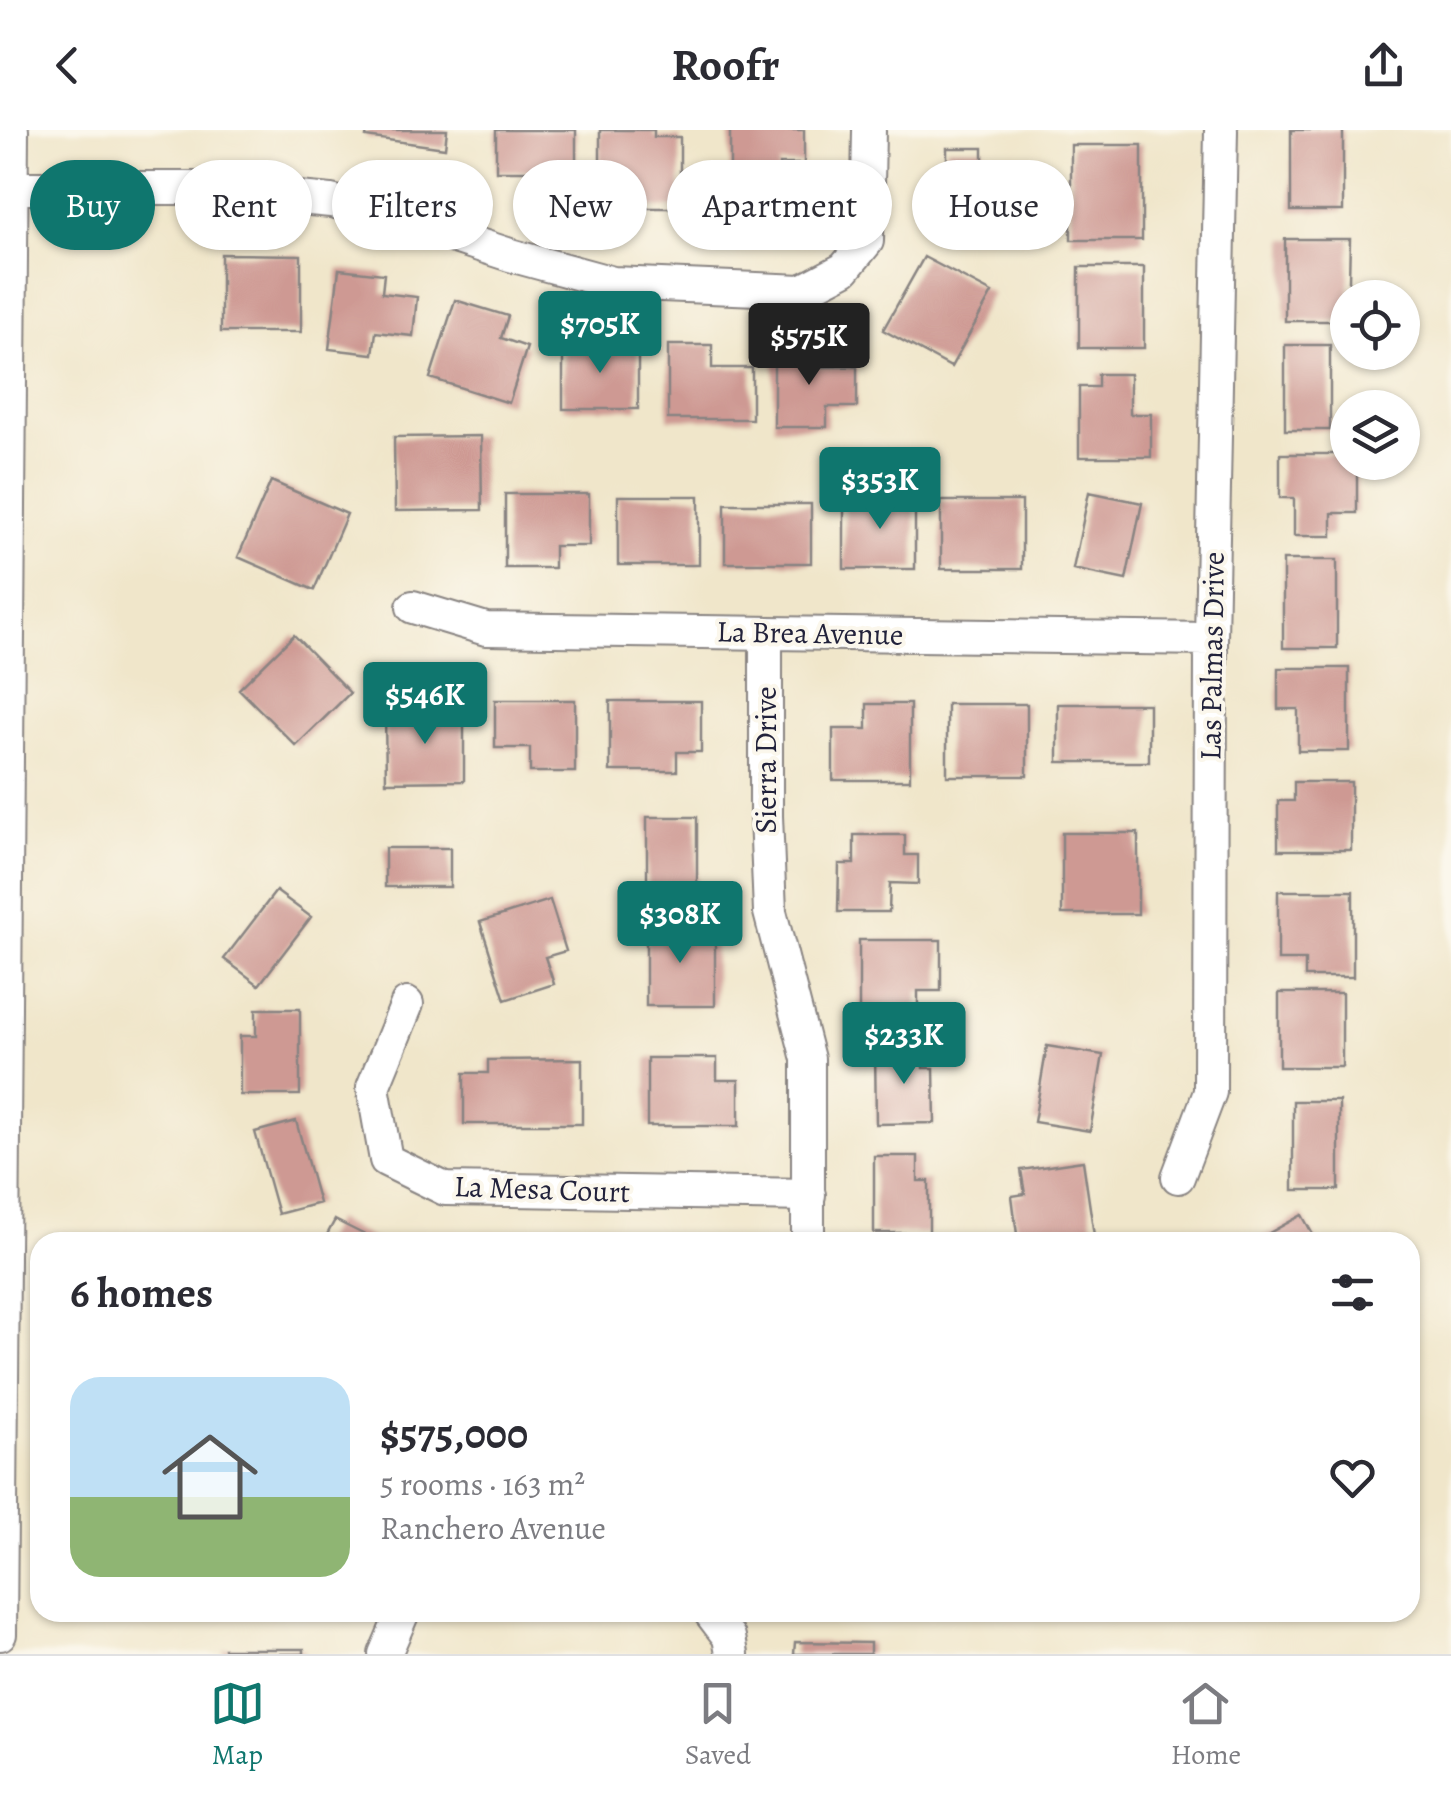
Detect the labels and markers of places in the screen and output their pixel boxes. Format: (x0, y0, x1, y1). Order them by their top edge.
pin: $705K (530, 291, 670, 376)
pin: $575K (739, 303, 879, 388)
pin: $353K (810, 447, 950, 532)
pin: $546K (355, 662, 495, 747)
pin: $308K (610, 881, 750, 966)
pin: $233K (834, 1002, 974, 1087)

